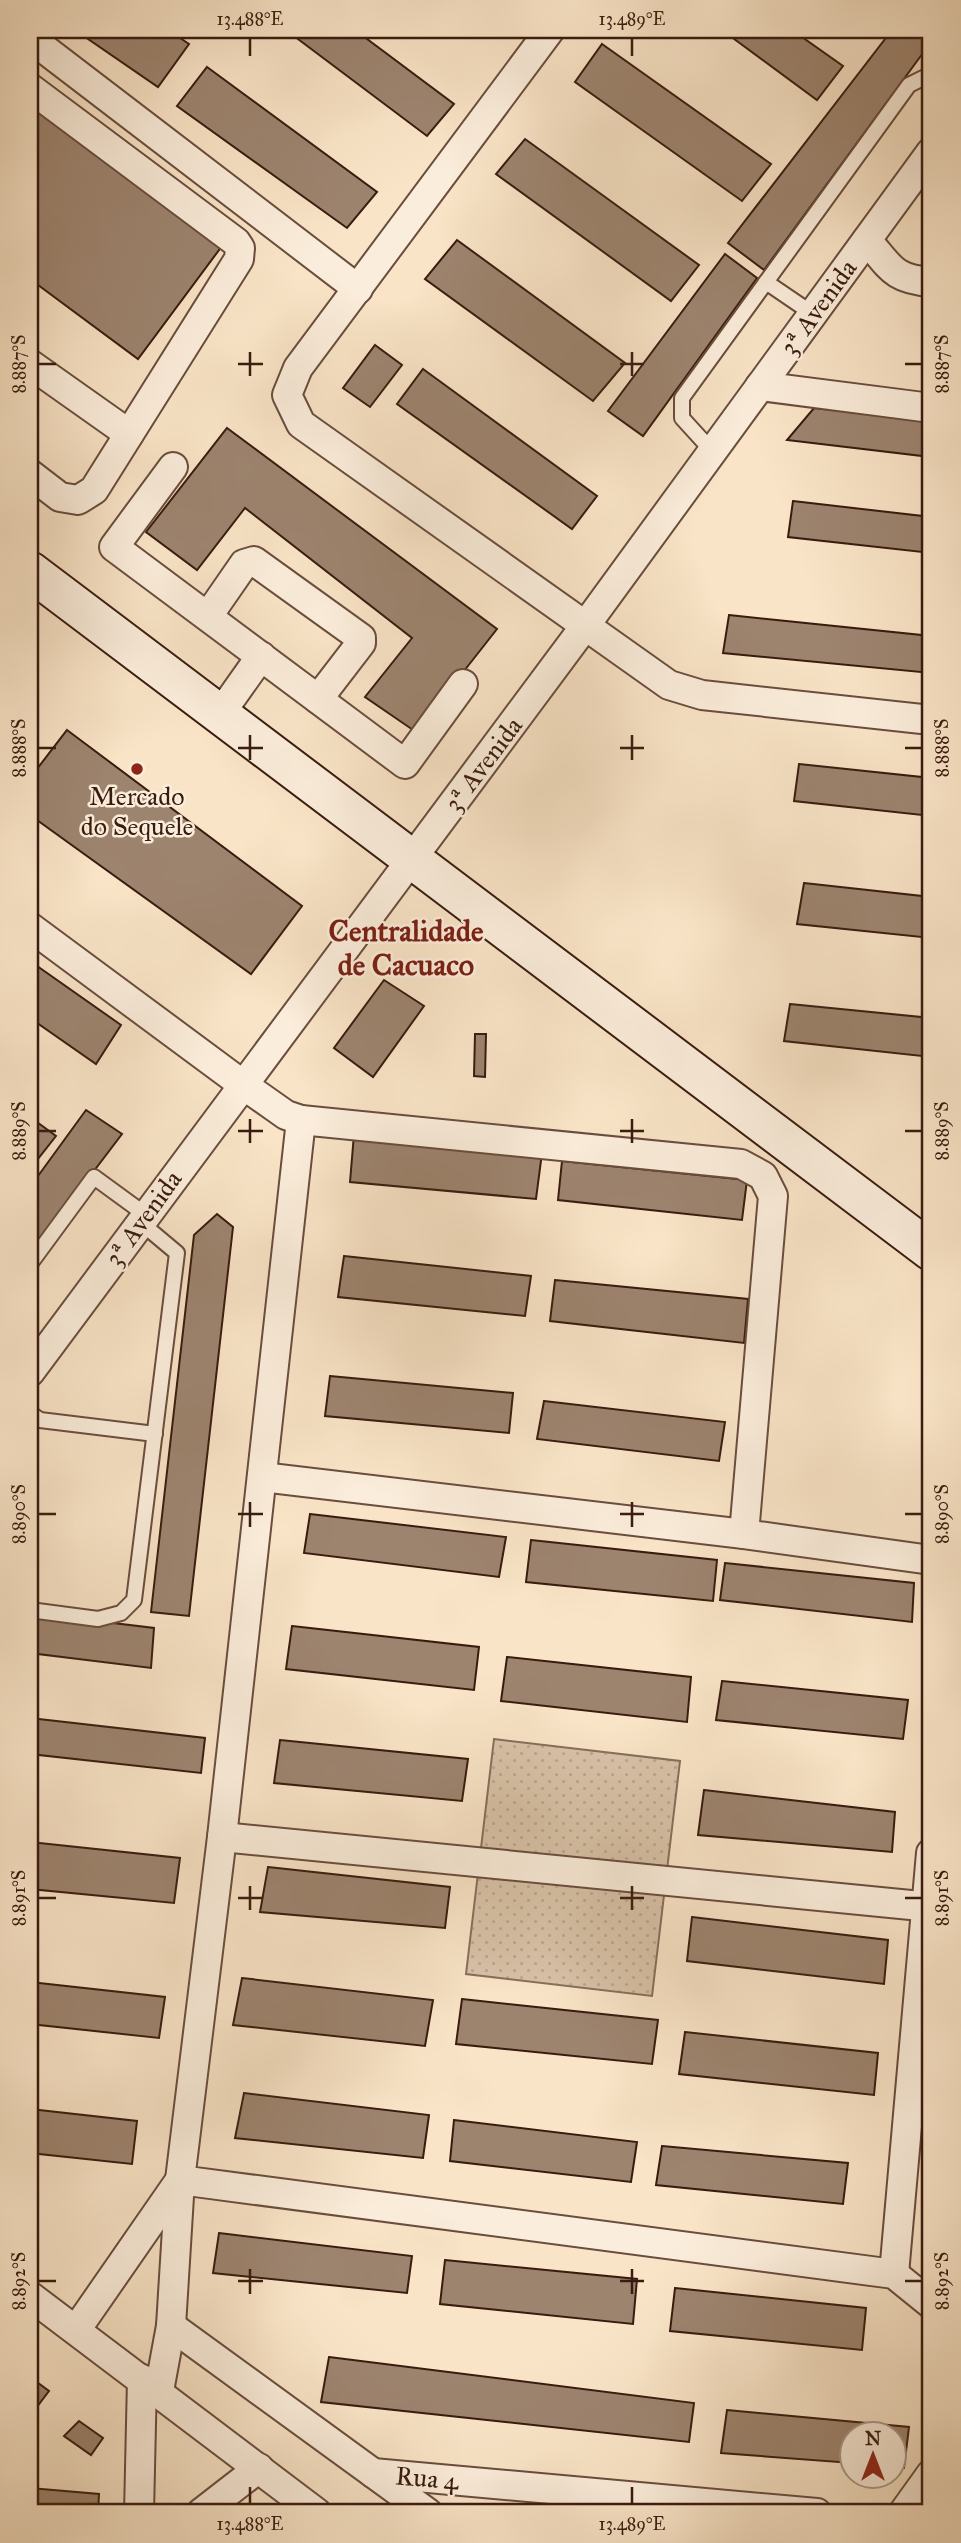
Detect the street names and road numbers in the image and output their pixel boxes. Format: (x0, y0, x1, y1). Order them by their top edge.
street label: 3ª Avenida (773, 253, 863, 361)
street label: 3ª Avenida (437, 710, 529, 818)
street label: 3ª Avenida (98, 1164, 188, 1272)
street label: Rua 4 (394, 2459, 460, 2497)

